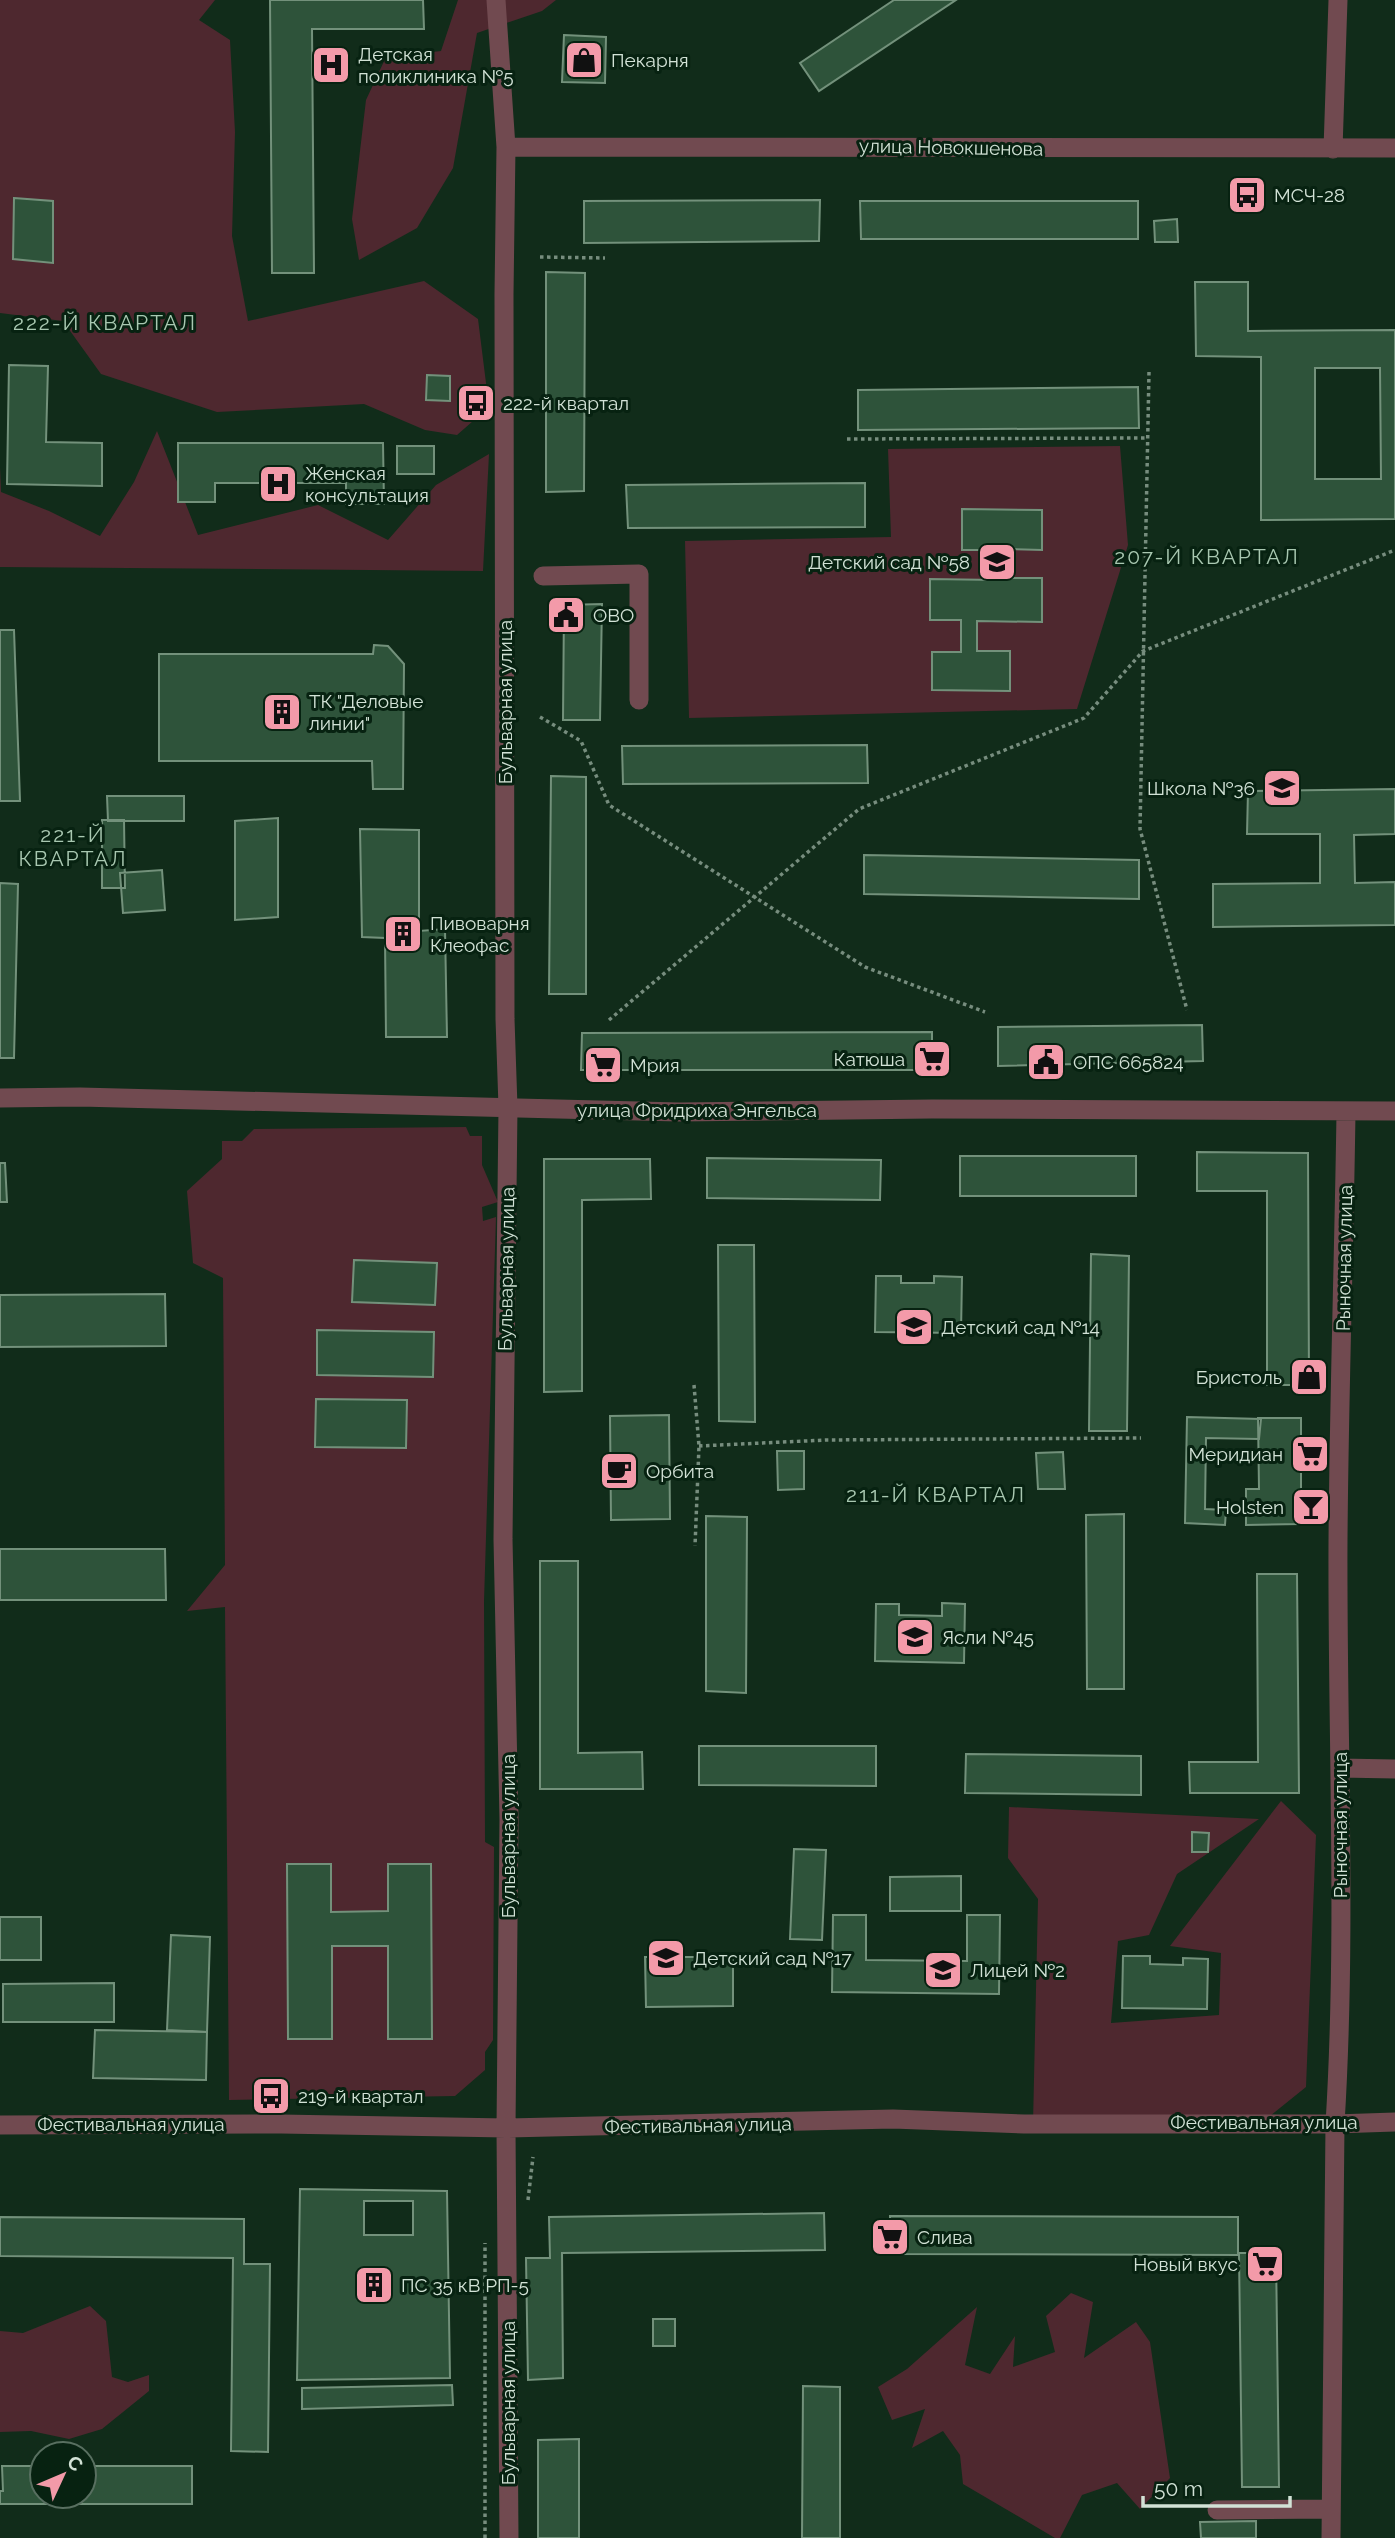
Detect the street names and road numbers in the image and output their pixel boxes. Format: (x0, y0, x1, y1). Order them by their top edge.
street label: улица Новокшенова (859, 134, 1043, 160)
street label: Бульварная улица (494, 620, 516, 784)
street label: улица Фридриха Энгельса (577, 1099, 817, 1121)
street label: Рыночная улица (1332, 1185, 1356, 1331)
street label: Бульварная улица (494, 1187, 518, 1351)
street label: Рыночная улица (1329, 1752, 1351, 1898)
street label: Бульварная улица (497, 1754, 519, 1918)
street label: Фестивальная улица (1170, 2111, 1358, 2133)
street label: Фестивальная улица (604, 2112, 792, 2138)
street label: Фестивальная улица (37, 2113, 225, 2135)
street label: Бульварная улица (497, 2321, 519, 2485)

